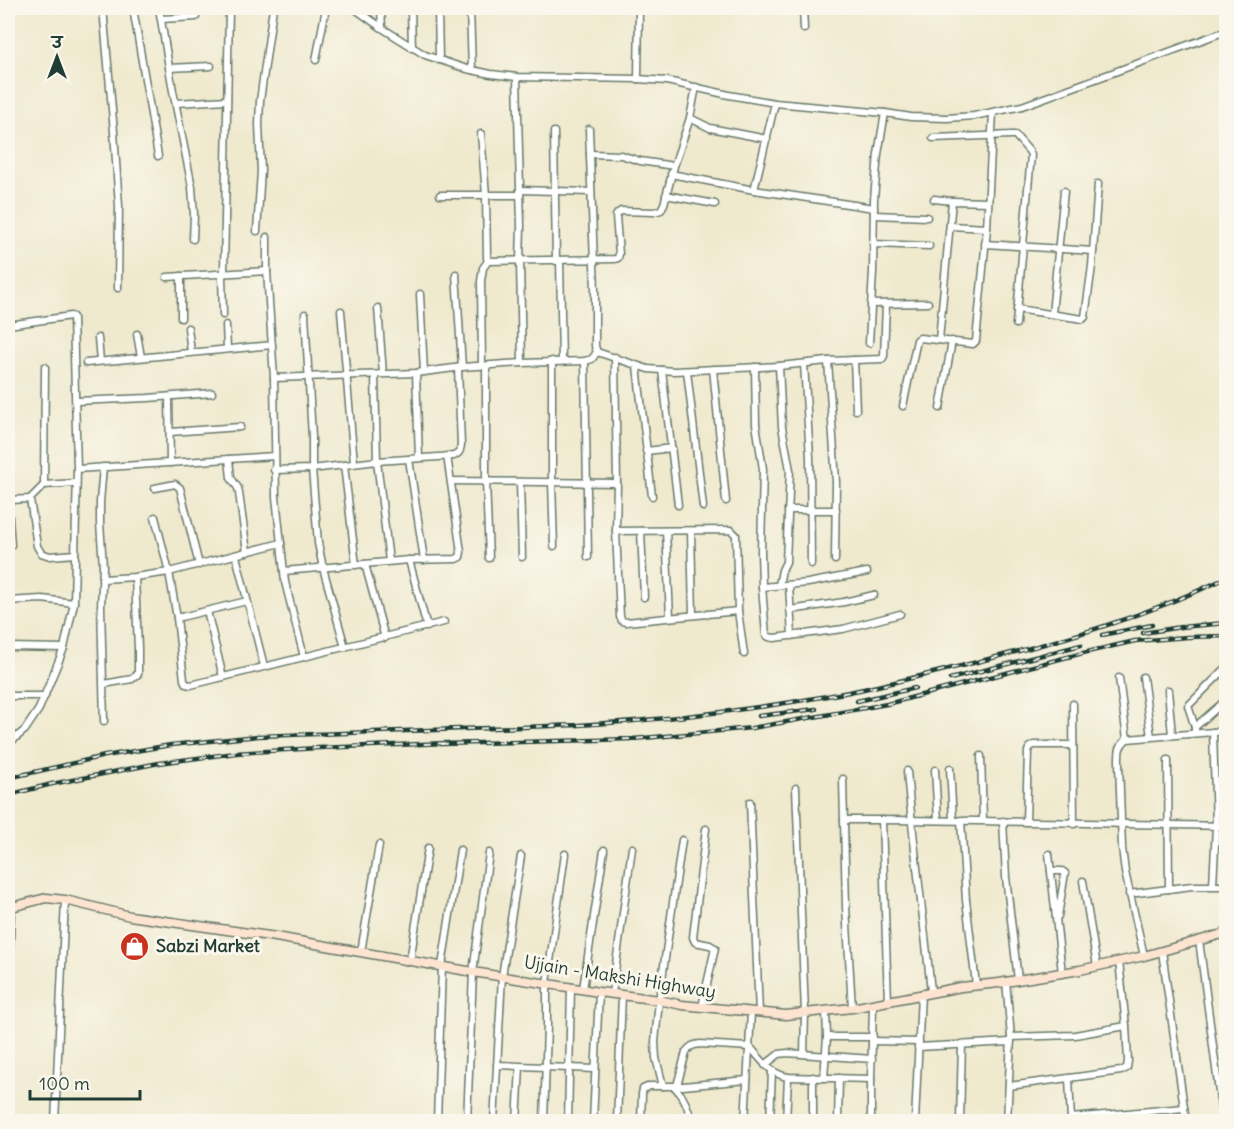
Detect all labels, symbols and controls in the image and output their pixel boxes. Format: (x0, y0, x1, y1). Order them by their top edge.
north arrow (27, 27, 87, 87)
text: उ (50, 32, 64, 52)
shop icon: Sabzi Market (119, 930, 151, 962)
place label: Sabzi Market (156, 934, 261, 957)
street label: Ujjain - Makshi Highway (523, 950, 718, 1003)
scale bar (30, 1063, 140, 1101)
text: 100 m (39, 1072, 90, 1095)

